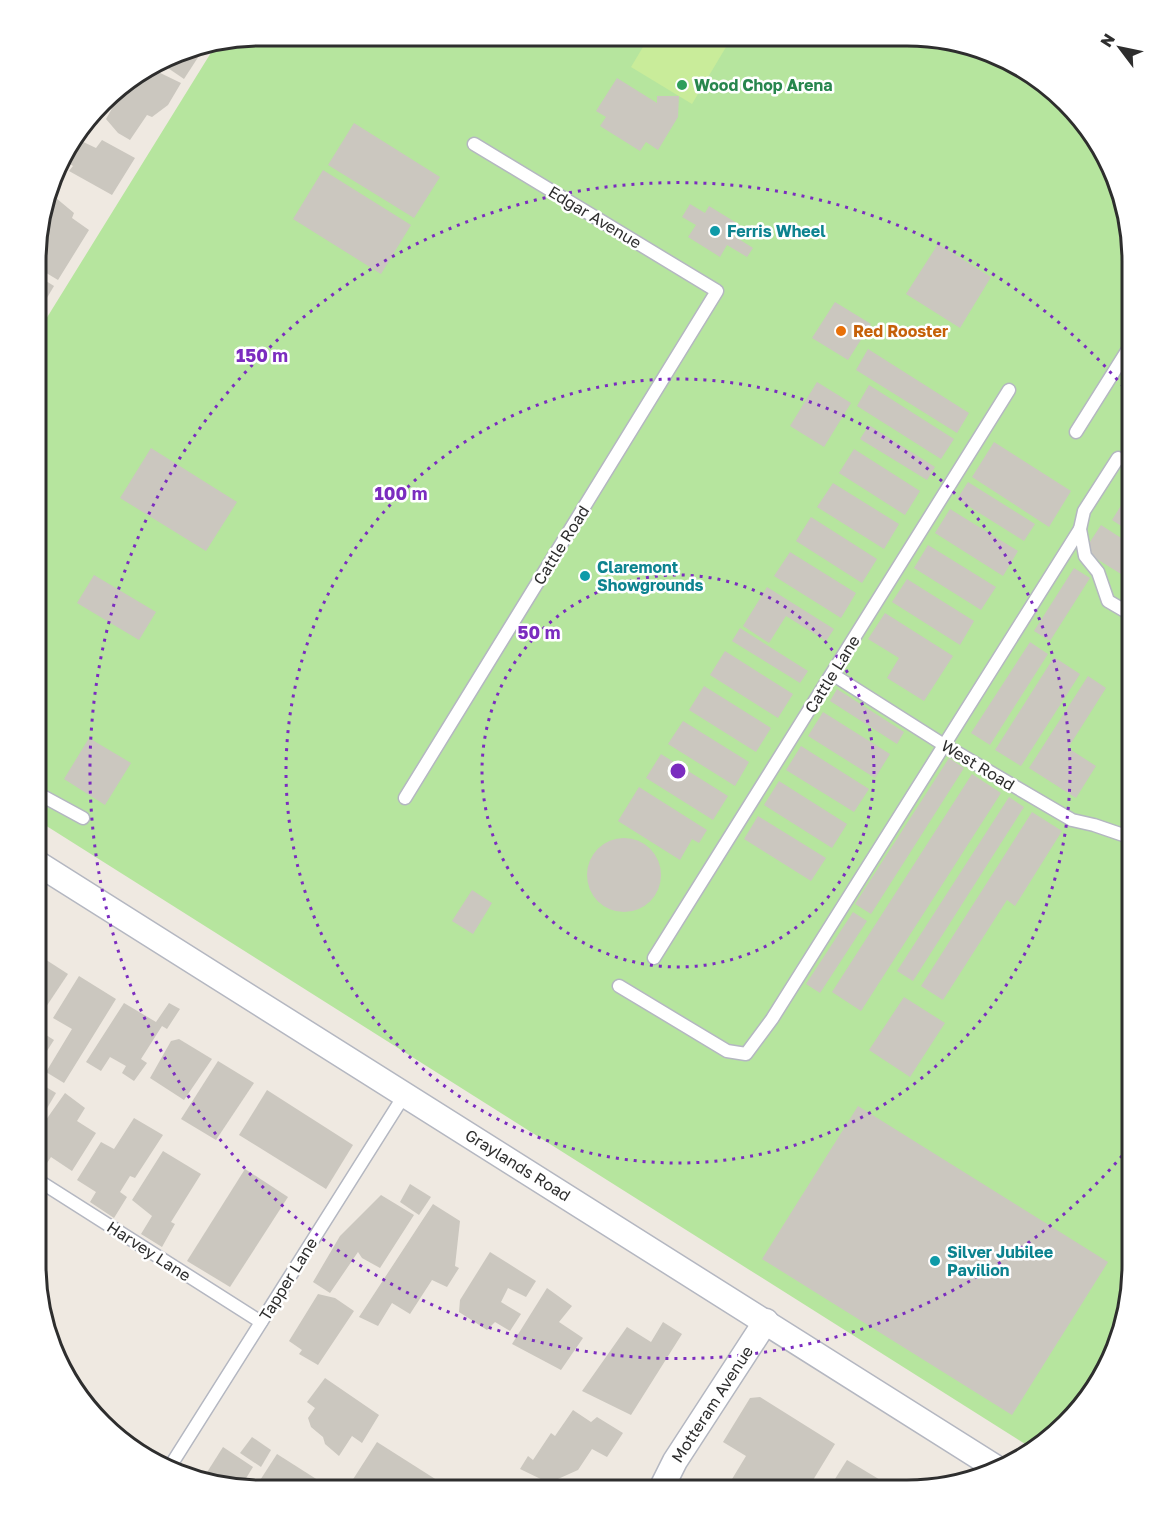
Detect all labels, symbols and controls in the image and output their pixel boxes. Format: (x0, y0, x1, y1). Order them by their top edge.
north arrow (1090, 18, 1150, 78)
text: N (1096, 30, 1119, 51)
place label: Wood Chop Arena (694, 75, 832, 95)
marker: Wood Chop Arena (675, 78, 689, 92)
street label: Edgar Avenue (545, 181, 645, 253)
place label: Ferris Wheel (727, 221, 826, 241)
marker: Ferris Wheel (708, 224, 722, 238)
place label: Red Rooster (853, 321, 948, 341)
marker: Red Rooster (834, 324, 848, 338)
text: 150 m (236, 344, 288, 366)
text: 100 m (375, 482, 427, 504)
street label: Cattle Road (529, 502, 593, 588)
place label: Claremont Showgrounds (597, 557, 704, 595)
marker: Claremont Showgrounds (578, 569, 592, 583)
text: 50 m (518, 621, 560, 643)
street label: Cattle Lane (800, 631, 864, 717)
street label: West Road (938, 735, 1018, 795)
centre of rings (668, 761, 688, 781)
street label: Graylands Road (462, 1125, 574, 1205)
street label: Harvey Lane (103, 1216, 195, 1286)
street label: Tapper Lane (255, 1234, 321, 1324)
place label: Silver Jubilee Pavilion (947, 1242, 1053, 1280)
marker: Silver Jubilee Pavilion (928, 1254, 942, 1268)
street label: Motteram Avenue (667, 1342, 757, 1466)

